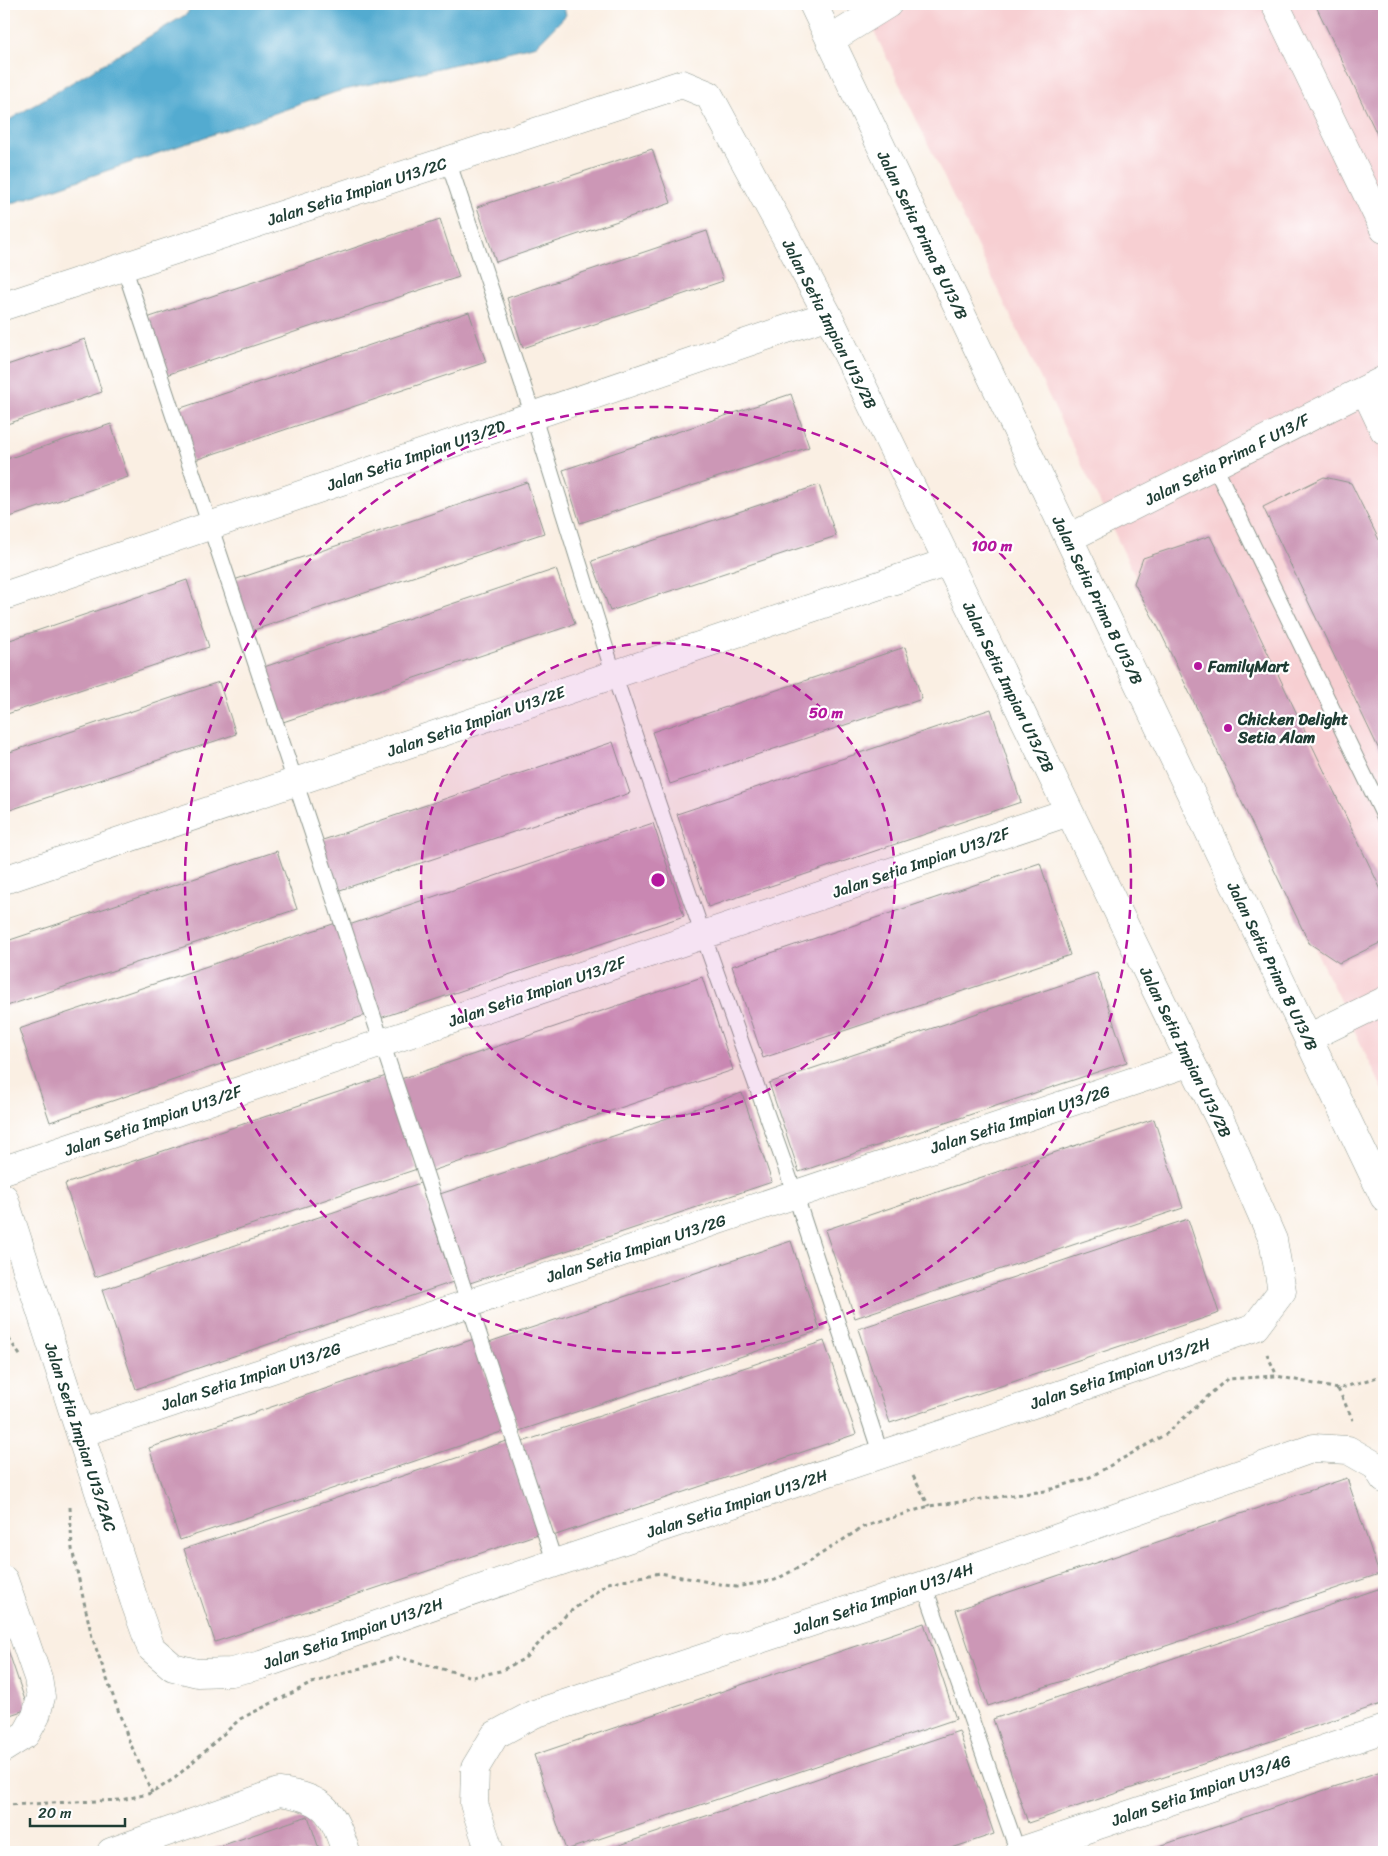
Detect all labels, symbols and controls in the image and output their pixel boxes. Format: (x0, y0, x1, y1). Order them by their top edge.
street label: Jalan Setia Prima B U13/B (869, 145, 976, 325)
street label: Jalan Setia Impian U13/2C (263, 149, 451, 235)
street label: Jalan Setia Impian U13/2B (774, 233, 885, 414)
street label: Jalan Setia Prima F U13/F (1139, 405, 1316, 514)
street label: Jalan Setia Impian U13/2D (322, 411, 510, 500)
street label: Jalan Setia Prima B U13/B (1044, 510, 1151, 690)
text: 100 m (972, 533, 1013, 559)
street label: Jalan Setia Impian U13/2B (954, 596, 1063, 778)
place label: FamilyMart (1207, 652, 1289, 681)
marker: FamilyMart (1192, 660, 1204, 672)
street label: Jalan Setia Impian U13/2E (382, 677, 570, 766)
text: 50 m (809, 700, 844, 726)
place label: Chicken Delight Setia Alam (1237, 705, 1348, 752)
marker: Chicken Delight Setia Alam (1222, 722, 1234, 734)
street label: Jalan Setia Impian U13/2F (827, 818, 1015, 907)
centre of rings (649, 871, 667, 889)
street label: Jalan Setia Prima B U13/B (1219, 876, 1326, 1056)
street label: Jalan Setia Impian U13/2F (443, 947, 631, 1036)
street label: Jalan Setia Impian U13/2B (1131, 961, 1240, 1143)
street label: Jalan Setia Impian U13/2F (59, 1076, 247, 1165)
street label: Jalan Setia Impian U13/2G (926, 1077, 1114, 1163)
street label: Jalan Setia Impian U13/2G (542, 1206, 730, 1292)
street label: Jalan Setia Impian U13/2H (1025, 1329, 1215, 1418)
street label: Jalan Setia Impian U13/2G (157, 1334, 345, 1420)
street label: Jalan Setia Impian U13/2AC (36, 1338, 125, 1536)
street label: Jalan Setia Impian U13/2H (642, 1460, 832, 1547)
street label: Jalan Setia Impian U13/4H (788, 1554, 978, 1643)
street label: Jalan Setia Impian U13/2H (258, 1589, 448, 1678)
street label: Jalan Setia Impian U13/4G (1106, 1746, 1295, 1835)
scale bar (30, 1796, 125, 1828)
text: 20 m (38, 1800, 72, 1826)

